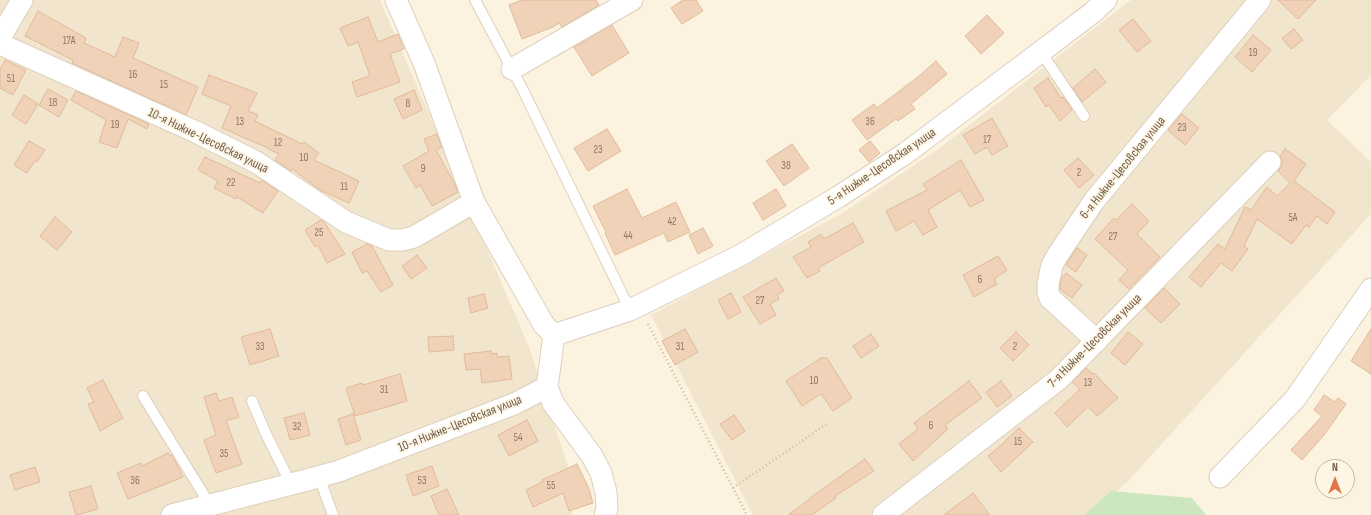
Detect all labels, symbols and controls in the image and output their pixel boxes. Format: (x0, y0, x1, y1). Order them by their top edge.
house number: 17А (63, 34, 75, 48)
house number: 19 (1249, 46, 1257, 60)
house number: 16 (129, 68, 137, 82)
house number: 51 (7, 72, 15, 86)
house number: 15 (160, 78, 168, 92)
house number: 18 (49, 96, 57, 110)
house number: 8 (406, 97, 410, 111)
street label: 10-я Нижне-Цесовская улица (145, 105, 271, 177)
street label: 6-я Нижне-Цесовская улица (1077, 114, 1169, 222)
house number: 13 (236, 115, 244, 129)
house number: 36 (865, 115, 875, 129)
house number: 19 (111, 118, 119, 132)
house number: 23 (1177, 121, 1187, 135)
street label: 5-я Нижне-Цесовская улица (825, 125, 939, 209)
house number: 17 (983, 133, 991, 147)
house number: 12 (274, 136, 282, 150)
house number: 23 (593, 143, 603, 157)
house number: 10 (300, 151, 308, 165)
house number: 38 (781, 159, 791, 173)
house number: 9 (421, 162, 425, 176)
house number: 2 (1077, 166, 1081, 180)
house number: 22 (226, 176, 236, 190)
house number: 11 (340, 180, 348, 194)
house number: 5А (1288, 211, 1298, 225)
house number: 42 (667, 215, 677, 229)
house number: 25 (315, 226, 323, 240)
house number: 44 (623, 229, 633, 243)
house number: 27 (1109, 230, 1117, 244)
house number: 6 (978, 273, 982, 287)
street label: 7-я Нижне-Цесовская улица (1045, 291, 1145, 391)
house number: 27 (756, 294, 764, 308)
house number: 33 (255, 340, 265, 354)
house number: 31 (676, 340, 684, 354)
house number: 2 (1013, 340, 1017, 354)
house number: 10 (810, 374, 818, 388)
house number: 13 (1084, 376, 1092, 390)
house number: 31 (380, 383, 388, 397)
street label: 10-я Нижне-Цесовская улица (396, 392, 524, 456)
house number: 6 (929, 419, 933, 433)
house number: 32 (292, 420, 302, 434)
house number: 54 (513, 431, 523, 445)
house number: 15 (1014, 435, 1022, 449)
house number: 35 (219, 447, 229, 461)
north arrow (1315, 459, 1355, 499)
text: N (1332, 461, 1338, 474)
house number: 36 (130, 474, 140, 488)
house number: 53 (417, 474, 427, 488)
house number: 55 (547, 479, 555, 493)

